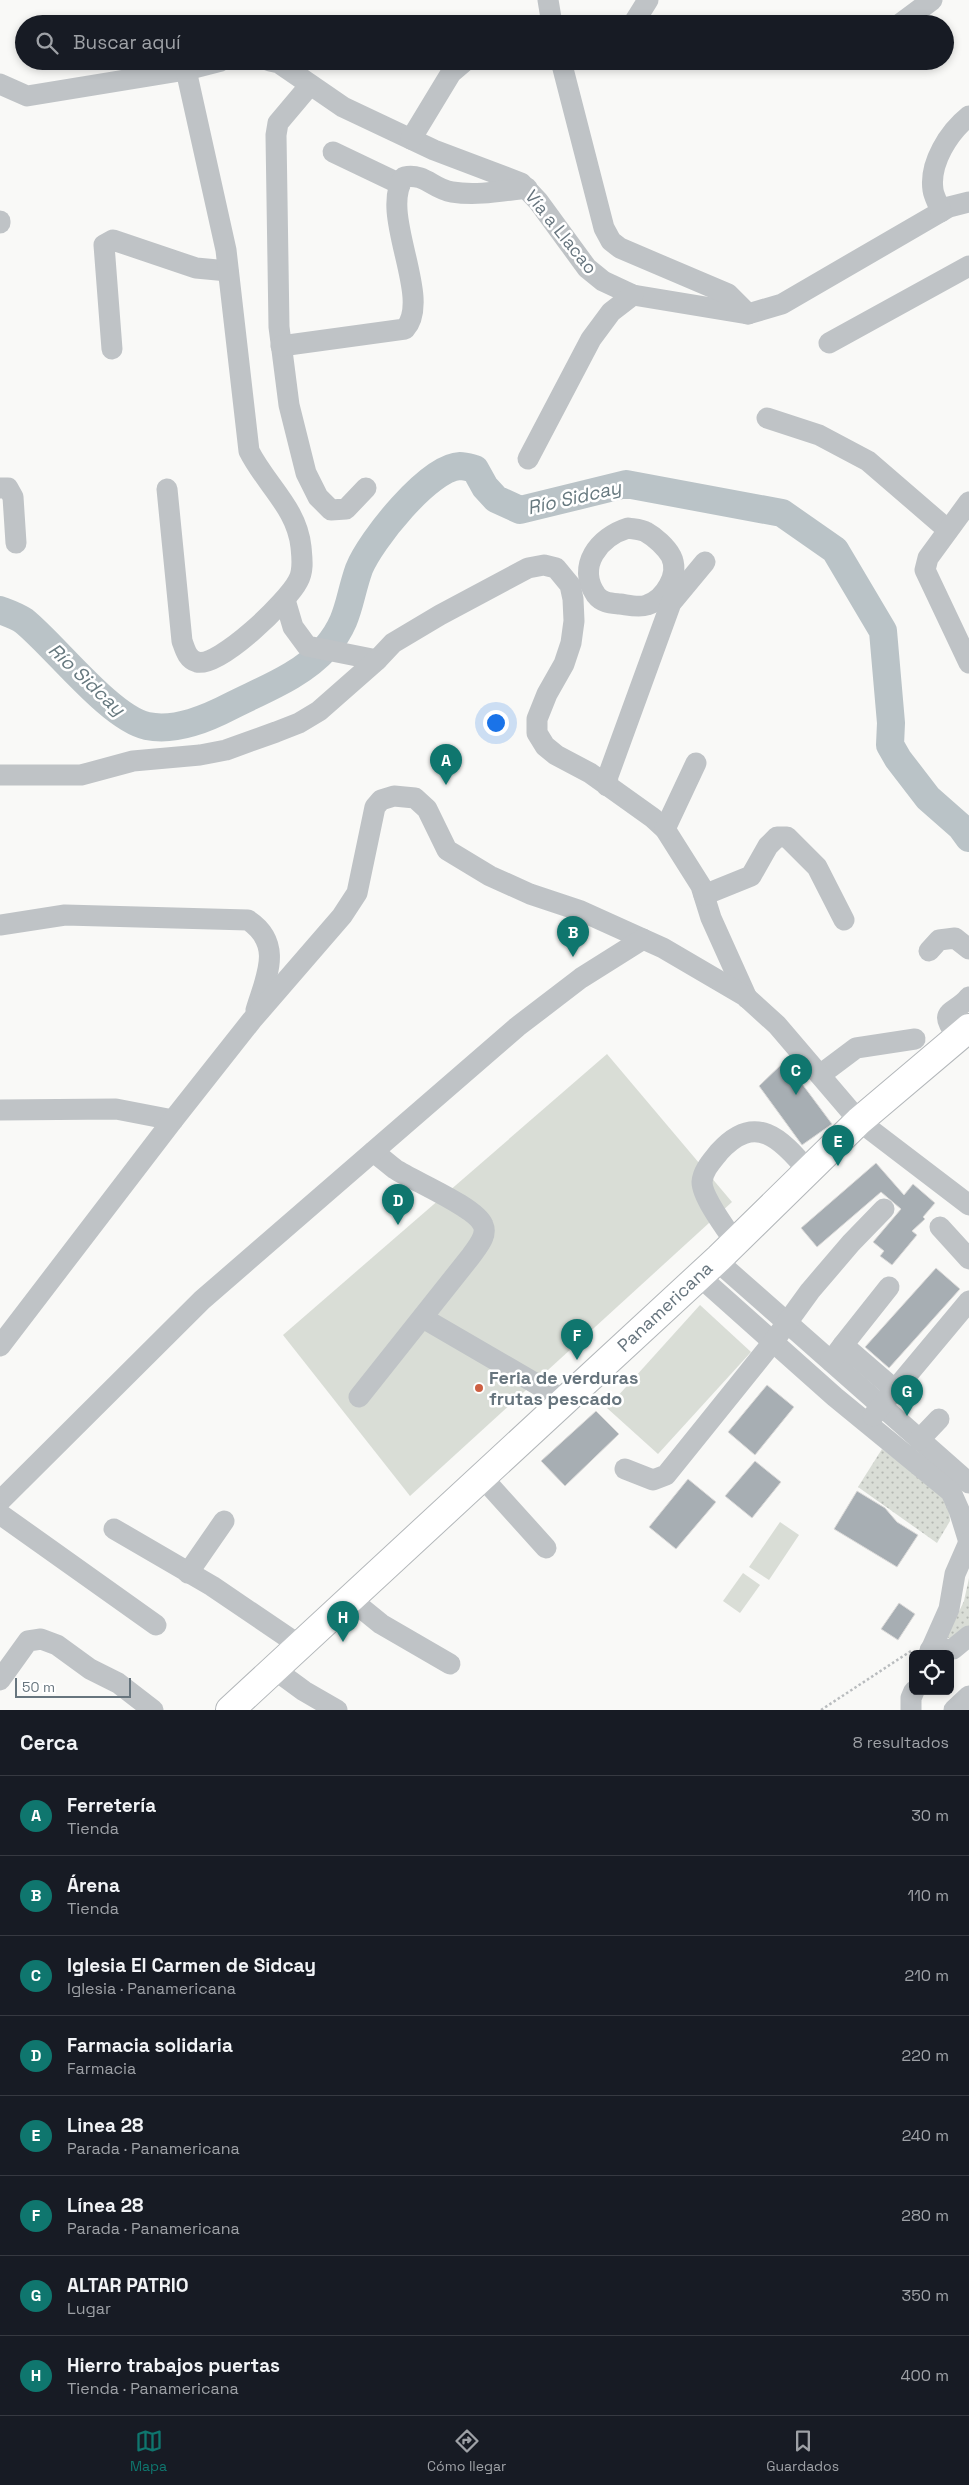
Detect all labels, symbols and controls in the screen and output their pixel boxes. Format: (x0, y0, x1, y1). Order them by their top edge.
search box (15, 15, 954, 70)
icon: search (33, 29, 61, 57)
text: Buscar aquí (73, 30, 181, 55)
street label: Vía a Llacao (520, 185, 602, 278)
water label: Río Sidcay (525, 474, 625, 520)
water label: Río Sidcay (43, 638, 131, 722)
your location (483, 710, 509, 736)
pin: A (430, 744, 462, 785)
pin: B (557, 916, 589, 957)
pin: C (780, 1054, 812, 1095)
pin: E (822, 1125, 854, 1166)
pin: D (382, 1184, 414, 1225)
street label: Panamericana (612, 1257, 717, 1357)
pin: F (561, 1319, 593, 1360)
place label: Feria de verduras frutas pescado (489, 1366, 638, 1410)
pin: G (891, 1375, 923, 1416)
marker: Feria de verduras frutas pescado (473, 1382, 485, 1394)
pin: H (327, 1601, 359, 1642)
map controls (909, 1650, 954, 1695)
button: locate (909, 1650, 954, 1695)
scale bar (15, 1675, 131, 1698)
text: 50 m (22, 1678, 55, 1696)
text: Cerca (20, 1729, 78, 1756)
text: 8 resultados (853, 1732, 949, 1753)
text: Ferretería (67, 1793, 156, 1818)
text: A (31, 1805, 41, 1826)
text: 30 m (911, 1805, 949, 1826)
text: Tienda (67, 1818, 119, 1839)
text: Árena (67, 1873, 120, 1898)
text: B (31, 1885, 41, 1906)
text: 110 m (907, 1885, 949, 1906)
text: Tienda (67, 1898, 119, 1919)
text: Iglesia El Carmen de Sidcay (67, 1953, 316, 1978)
text: C (31, 1965, 41, 1986)
text: 210 m (905, 1965, 949, 1986)
text: Iglesia · Panamericana (67, 1978, 236, 1999)
text: Farmacia solidaria (67, 2033, 233, 2058)
text: D (31, 2045, 41, 2066)
text: 220 m (902, 2045, 949, 2066)
text: Farmacia (67, 2058, 136, 2079)
text: Linea 28 (67, 2113, 144, 2138)
text: E (32, 2125, 40, 2146)
text: 240 m (902, 2125, 949, 2146)
text: Parada · Panamericana (67, 2138, 240, 2159)
text: Línea 28 (67, 2193, 144, 2218)
text: F (32, 2205, 40, 2226)
text: 280 m (901, 2205, 949, 2226)
text: Parada · Panamericana (67, 2218, 240, 2239)
text: ALTAR PATRIO (67, 2273, 189, 2298)
text: G (31, 2285, 41, 2306)
text: 350 m (902, 2285, 949, 2306)
text: Lugar (67, 2298, 111, 2319)
text: Hierro trabajos puertas (67, 2353, 280, 2378)
text: H (31, 2365, 41, 2386)
text: 400 m (901, 2365, 949, 2386)
text: Tienda · Panamericana (67, 2378, 239, 2399)
tab: Mapa (130, 2427, 167, 2475)
tab: Cómo llegar (427, 2427, 506, 2475)
tab: Guardados (766, 2427, 839, 2475)

